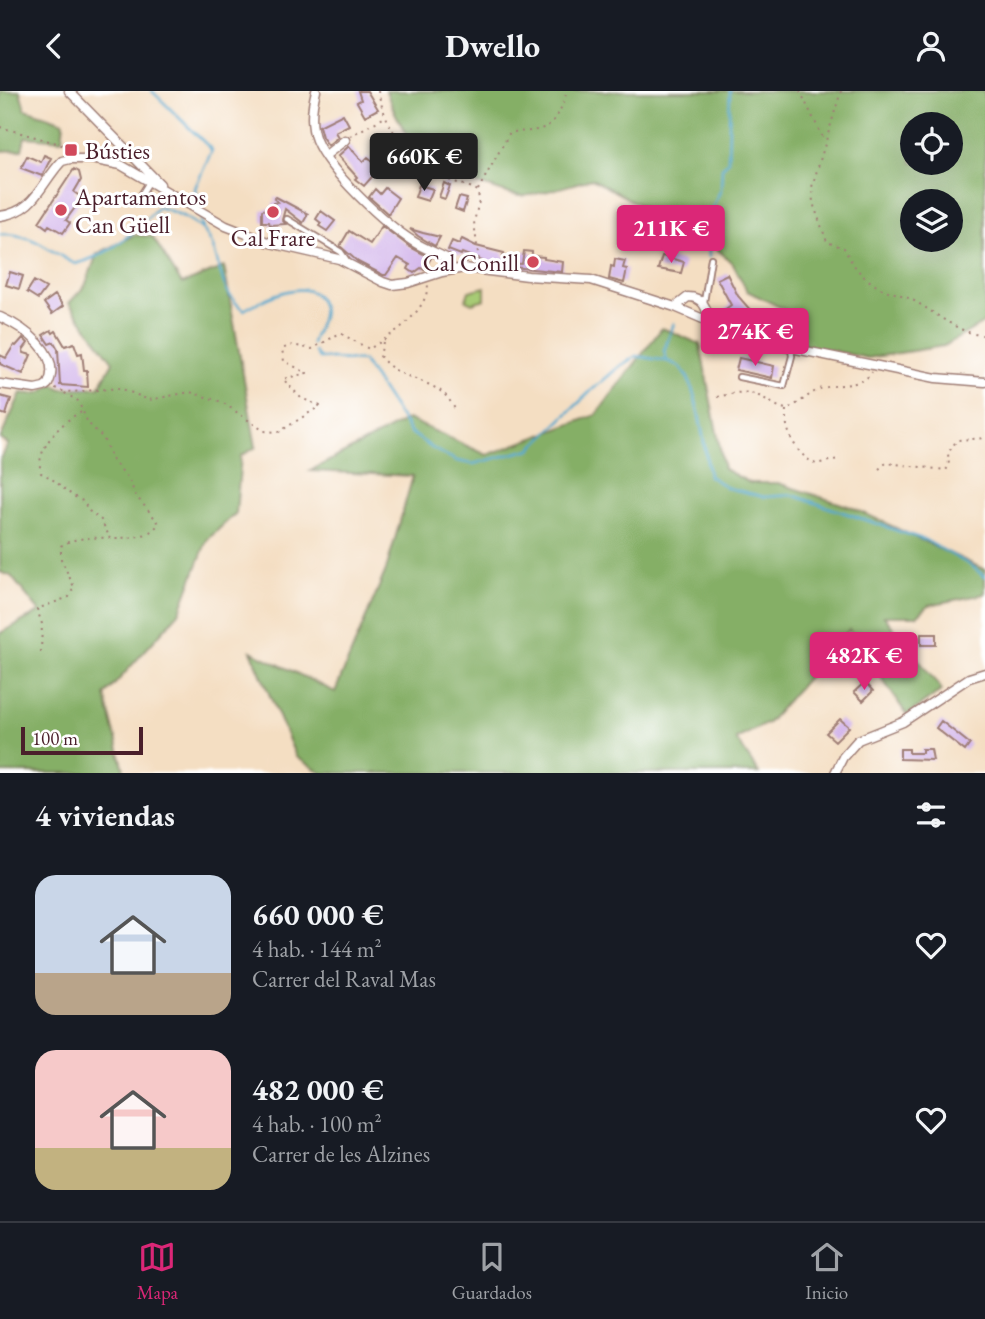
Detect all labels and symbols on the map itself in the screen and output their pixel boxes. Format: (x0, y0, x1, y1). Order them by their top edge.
pin: 660K € (367, 133, 481, 193)
place label: Bústies (85, 135, 150, 166)
marker: Bústies (63, 142, 79, 158)
place label: Apartamentos Can Güell (74, 181, 206, 240)
marker: Apartamentos Can Güell (53, 202, 69, 218)
marker: Cal Frare (265, 204, 281, 220)
pin: 211K € (614, 205, 728, 265)
place label: Cal Frare (231, 222, 315, 253)
place label: Cal Conill (423, 247, 519, 278)
marker: Cal Conill (525, 254, 541, 270)
pin: 274K € (698, 309, 812, 368)
pin: 482K € (807, 633, 921, 692)
scale bar (21, 724, 144, 756)

